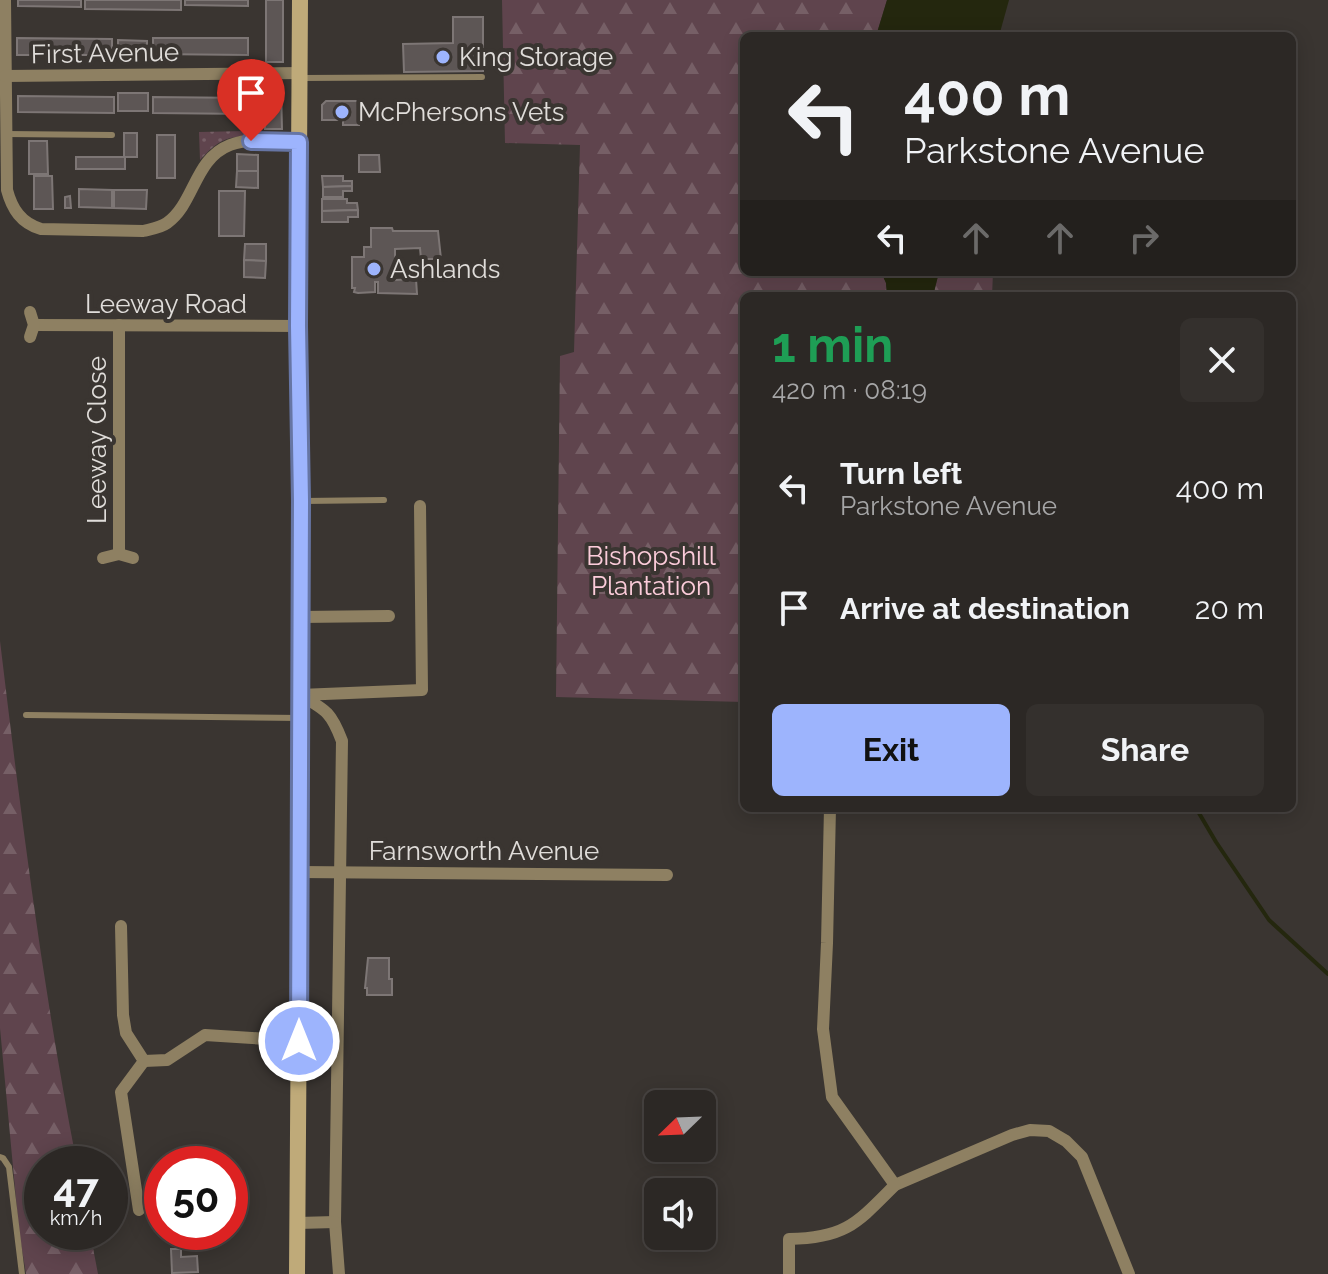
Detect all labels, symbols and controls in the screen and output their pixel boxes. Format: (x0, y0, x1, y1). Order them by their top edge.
street label: First Avenue (31, 37, 179, 69)
place label: King Storage (459, 42, 613, 72)
marker: King Storage (434, 48, 452, 66)
pin (217, 59, 285, 141)
text: 400 m (904, 62, 1070, 128)
icon: left (772, 64, 876, 168)
icon: arrive (229, 71, 273, 115)
place label: McPhersons Vets (358, 97, 564, 127)
marker: McPhersons Vets (333, 103, 351, 121)
text: Parkstone Avenue (904, 129, 1205, 171)
icon: left (870, 216, 914, 260)
icon: ahead (954, 216, 998, 260)
icon: ahead (1038, 216, 1082, 260)
icon: right (1122, 216, 1166, 260)
place label: Ashlands (390, 254, 500, 284)
marker: Ashlands (365, 260, 383, 278)
street label: Leeway Road (85, 289, 247, 319)
text: 1 min (772, 317, 893, 373)
button: close (1180, 318, 1264, 402)
street label: Leeway Close (82, 356, 112, 524)
text: 420 m · 08:19 (772, 375, 927, 405)
text: Turn left (840, 456, 962, 491)
icon: left (772, 466, 816, 510)
text: 400 m (1176, 471, 1264, 506)
text: Parkstone Avenue (840, 491, 1057, 521)
park label: Bishopshill Plantation (586, 541, 717, 601)
icon: arrive (772, 586, 816, 630)
text: Arrive at destination (840, 591, 1130, 626)
text: 20 m (1195, 591, 1264, 626)
button: Exit (772, 704, 1010, 796)
button: Share (1026, 704, 1264, 796)
street label: Farnsworth Avenue (369, 836, 599, 866)
position arrow (257, 999, 341, 1083)
north arrow (644, 1090, 716, 1162)
map controls (644, 1090, 716, 1250)
speed limit sign: 50 (144, 1146, 248, 1250)
text: 47 (53, 1164, 99, 1211)
button: sound (644, 1178, 716, 1250)
text: km/h (50, 1206, 102, 1230)

